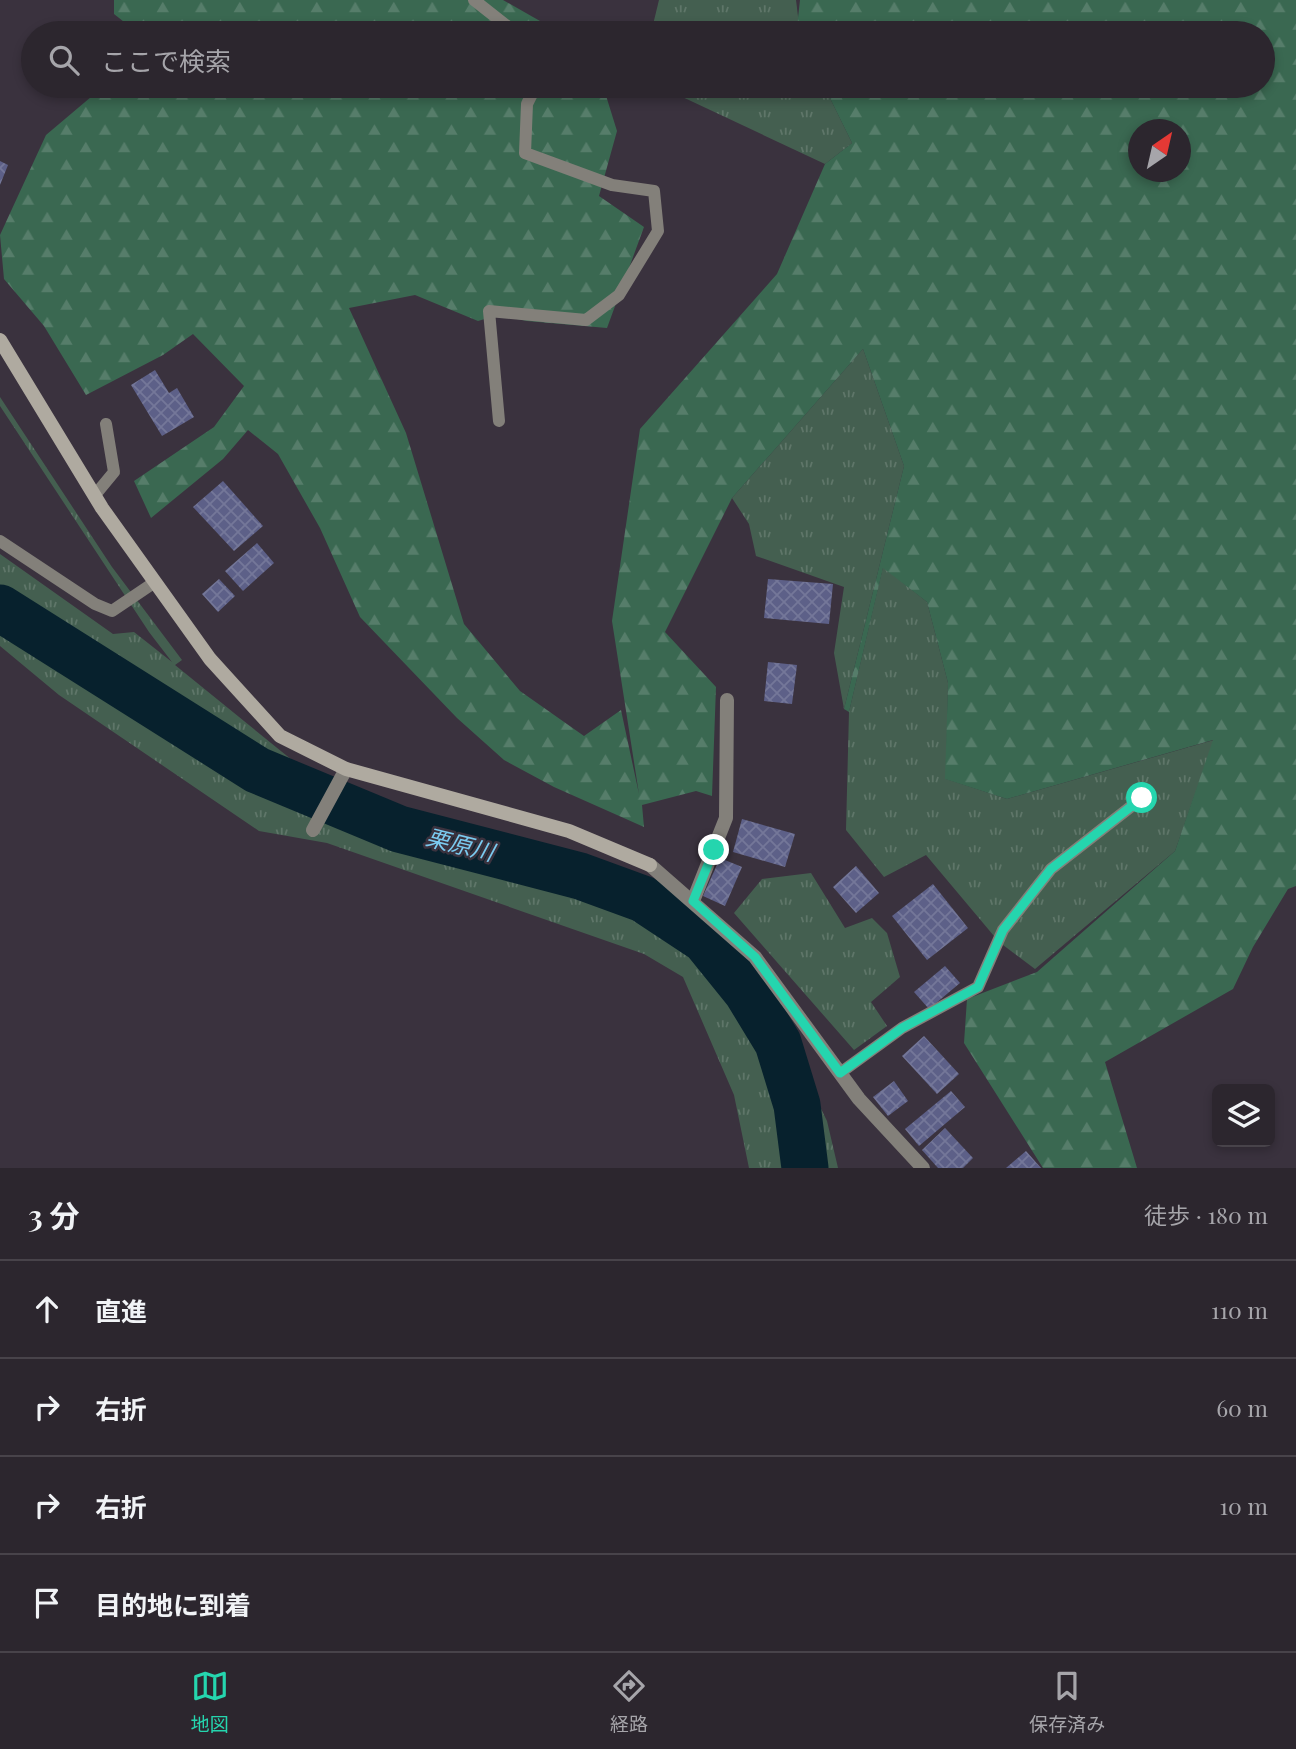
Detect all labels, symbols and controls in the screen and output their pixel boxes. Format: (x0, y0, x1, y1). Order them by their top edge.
search box (21, 21, 1275, 98)
icon: search (45, 41, 83, 79)
text: ここで検索 (101, 43, 231, 78)
north arrow (1128, 119, 1191, 182)
route start (1126, 782, 1157, 813)
water label: 栗原川 (423, 820, 500, 868)
route end (698, 834, 729, 865)
map controls (1212, 1084, 1275, 1147)
button: layers (1212, 1084, 1275, 1147)
text: 3 分 (28, 1195, 79, 1235)
text: 徒歩 · 180 m (1144, 1199, 1268, 1230)
icon: ahead (28, 1290, 66, 1328)
text: 直進 (95, 1293, 147, 1328)
text: 110 m (1211, 1294, 1268, 1325)
icon: right (28, 1388, 66, 1426)
text: 右折 (95, 1391, 147, 1426)
text: 60 m (1216, 1392, 1268, 1423)
icon: right (28, 1486, 66, 1524)
text: 右折 (95, 1489, 147, 1524)
text: 10 m (1220, 1490, 1268, 1521)
icon: arrive (28, 1584, 66, 1622)
text: 目的地に到着 (95, 1587, 251, 1622)
tab: 地図 (191, 1667, 229, 1736)
tab: 経路 (610, 1667, 648, 1736)
tab: 保存済み (1029, 1667, 1105, 1736)

